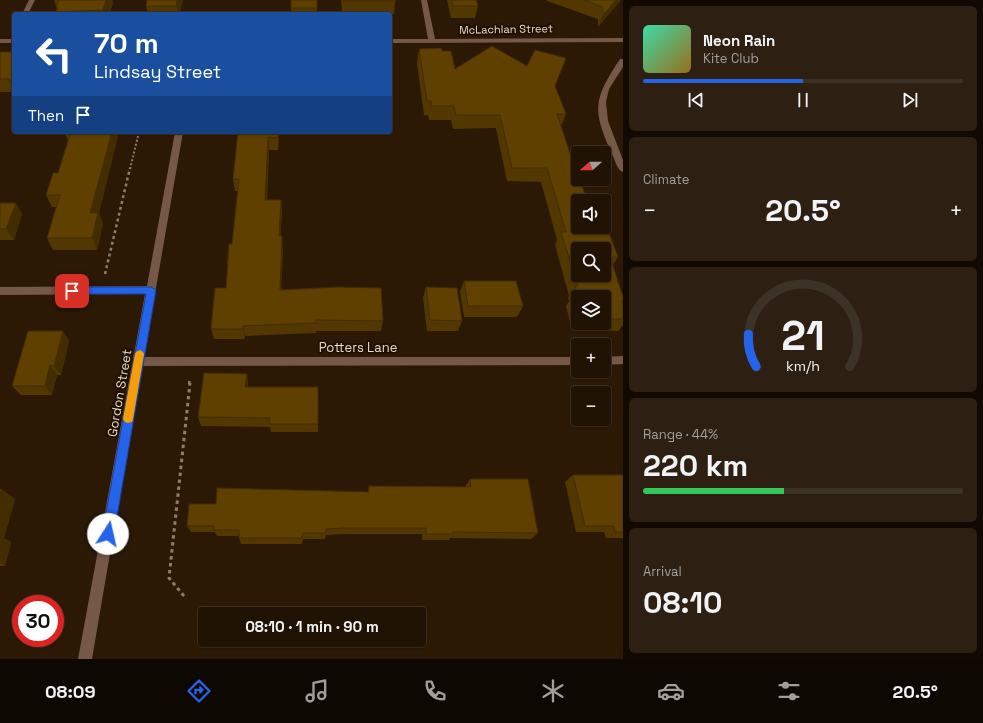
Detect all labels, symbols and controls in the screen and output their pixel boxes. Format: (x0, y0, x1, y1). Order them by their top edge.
street label: McLachlan Street (459, 21, 553, 37)
text: 70 m (94, 25, 159, 61)
icon: left (28, 28, 80, 80)
text: Neon Rain (703, 31, 775, 50)
text: Kite Club (703, 50, 759, 67)
text: Lindsay Street (94, 60, 221, 83)
icon: previous (685, 89, 707, 111)
icon: pause (792, 89, 814, 111)
icon: next (899, 89, 921, 111)
icon: arrive (72, 104, 94, 126)
text: Then (28, 106, 64, 125)
north arrow (571, 146, 611, 186)
map controls (571, 146, 611, 426)
text: Climate (643, 171, 689, 188)
text: 20.5° (765, 191, 841, 230)
button: sound (571, 194, 611, 234)
text: − (643, 196, 657, 224)
text: + (949, 196, 963, 224)
button: search (571, 242, 611, 282)
pin (55, 274, 89, 308)
icon: arrive (61, 280, 83, 302)
button: layers (571, 290, 611, 330)
text: 21 (781, 309, 825, 362)
button: + (571, 338, 611, 378)
street label: Potters Lane (319, 339, 397, 356)
street label: Gordon Street (103, 348, 136, 438)
text: km/h (786, 357, 820, 375)
button: − (571, 386, 611, 426)
text: Range · 44% (643, 426, 718, 443)
text: 220 km (643, 446, 748, 485)
position arrow (87, 513, 129, 555)
text: Arrival (643, 563, 682, 580)
text: 08:10 (643, 583, 722, 622)
speed limit sign: 30 (12, 595, 64, 647)
text: 08:10 · 1 min · 90 m (245, 617, 379, 636)
icon: directions (185, 677, 213, 705)
icon: music (303, 677, 331, 705)
icon: phone (421, 677, 449, 705)
icon: climate (539, 677, 567, 705)
icon: car (657, 677, 685, 705)
icon: filters (775, 677, 803, 705)
text: 08:09 (45, 680, 96, 703)
text: 20.5° (893, 680, 938, 703)

